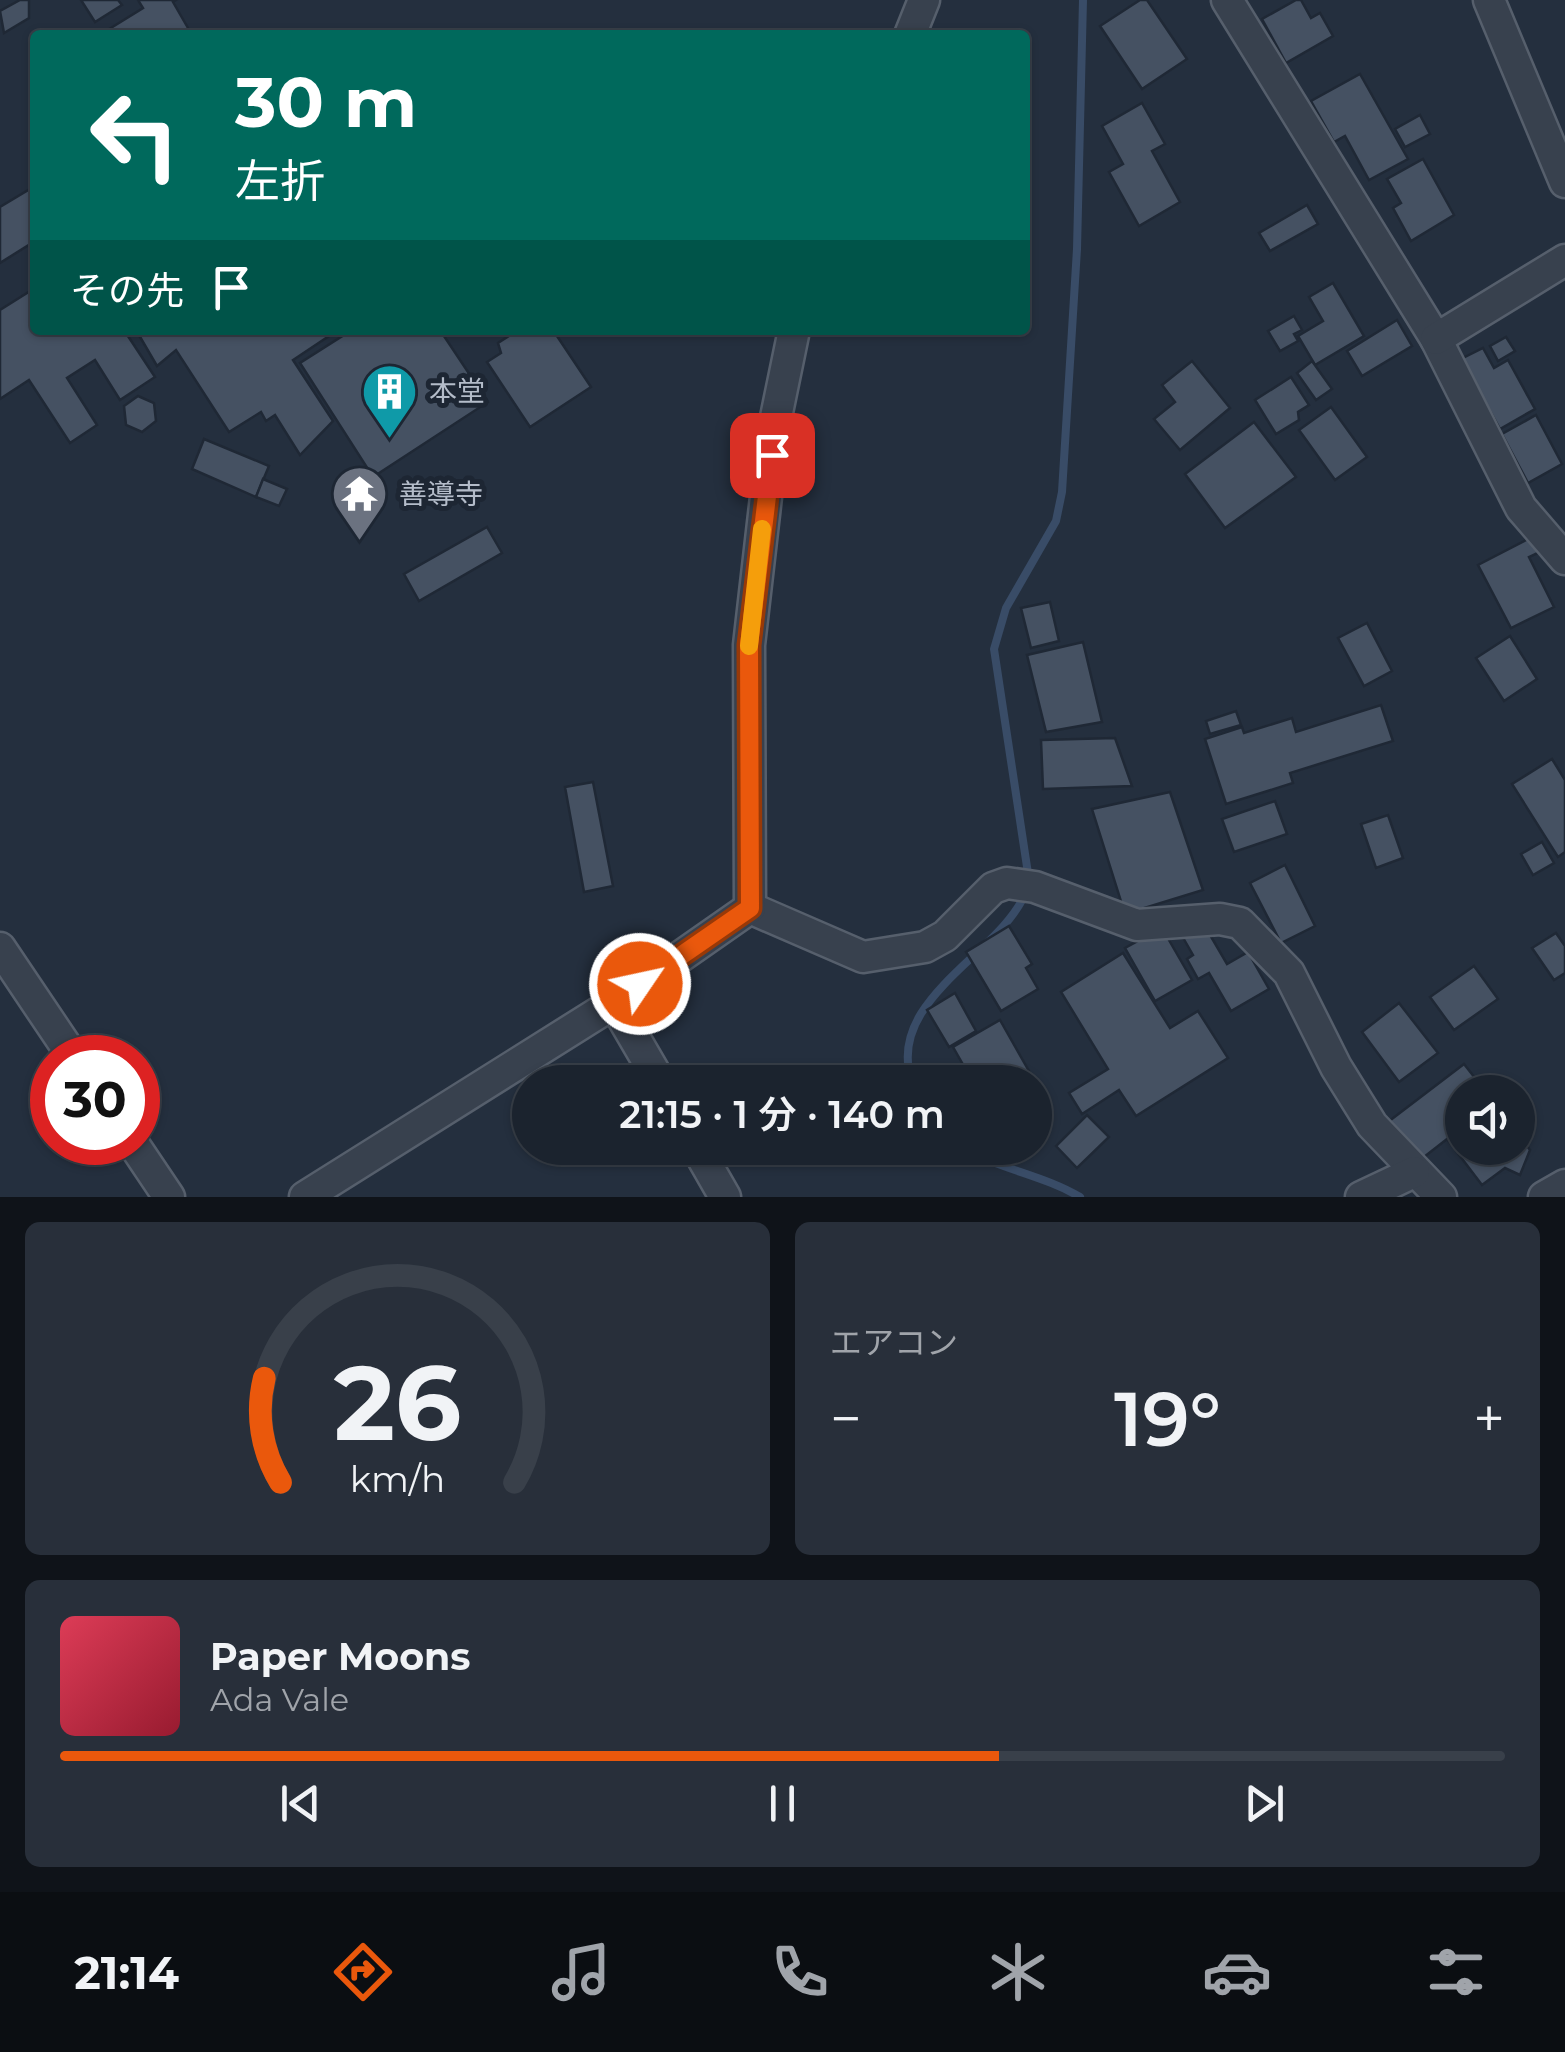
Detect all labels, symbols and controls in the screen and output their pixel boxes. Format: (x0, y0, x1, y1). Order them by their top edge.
text: 30 m (235, 59, 417, 145)
icon: left (70, 70, 200, 200)
text: 左折 (235, 153, 325, 208)
icon: arrive (204, 260, 259, 315)
text: その先 (70, 267, 184, 314)
building icon: 本堂 (360, 361, 420, 440)
place label: 本堂 (429, 374, 485, 408)
pin (730, 413, 815, 498)
icon: arrive (745, 428, 800, 483)
temple icon: 善導寺 (330, 464, 390, 543)
place label: 善導寺 (399, 477, 483, 511)
position arrow (588, 932, 692, 1036)
speed limit sign: 30 (30, 1035, 160, 1165)
map controls (1445, 1075, 1535, 1165)
button: sound (1445, 1075, 1535, 1165)
text: 21:15 · 1 分 · 140 m (619, 1091, 945, 1138)
text: エアコン (830, 1323, 958, 1362)
text: 26 (334, 1339, 461, 1466)
text: 19° (1114, 1373, 1221, 1465)
text: − (830, 1385, 862, 1452)
text: + (1473, 1385, 1505, 1452)
text: km/h (350, 1457, 445, 1501)
text: Paper Moons (210, 1633, 471, 1680)
text: Ada Vale (210, 1680, 349, 1719)
icon: previous (273, 1776, 328, 1831)
icon: pause (755, 1776, 810, 1831)
icon: next (1237, 1776, 1292, 1831)
icon: directions (328, 1937, 398, 2007)
icon: music (546, 1937, 616, 2007)
icon: phone (765, 1937, 835, 2007)
icon: climate (983, 1937, 1053, 2007)
icon: car (1202, 1937, 1272, 2007)
icon: filters (1421, 1937, 1491, 2007)
text: 21:14 (74, 1945, 179, 2000)

